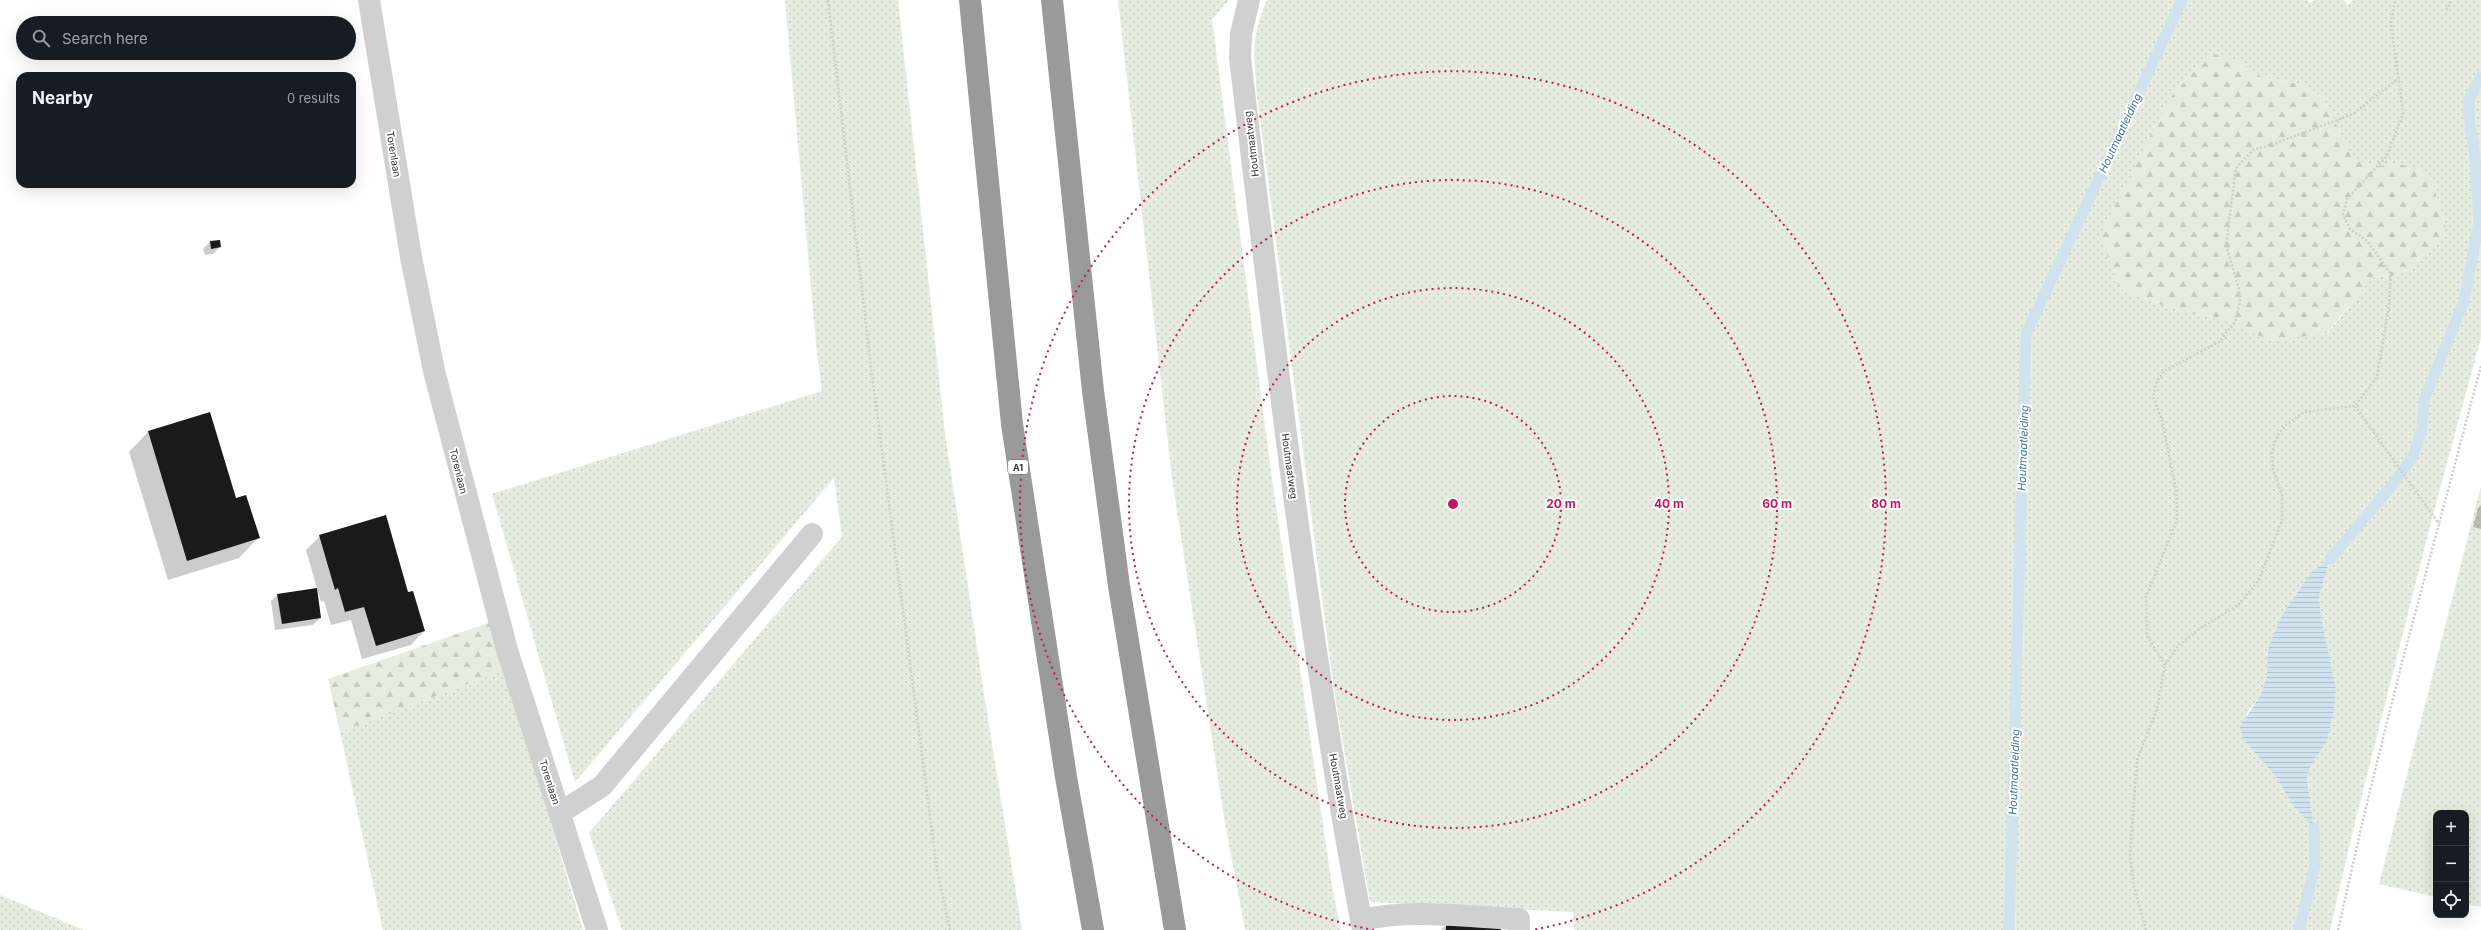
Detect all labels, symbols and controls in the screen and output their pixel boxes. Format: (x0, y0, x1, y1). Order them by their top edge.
search box (16, 16, 356, 60)
icon: search (30, 27, 52, 49)
text: Search here (62, 29, 148, 48)
text: Nearby (32, 88, 93, 108)
text: 0 results (287, 90, 340, 106)
water label: Houtmaatleiding (2095, 91, 2145, 175)
street label: Houtmaatweg (1241, 111, 1261, 177)
street label: Torenlaan (384, 130, 404, 178)
water label: Houtmaatleiding (2015, 405, 2032, 491)
street label: Houtmaatweg (1279, 432, 1301, 500)
street label: Torenlaan (448, 447, 470, 495)
road number: A1 (1008, 460, 1028, 474)
text: 20 m (1546, 496, 1576, 511)
text: 40 m (1654, 496, 1684, 511)
text: 60 m (1762, 496, 1792, 511)
text: 80 m (1871, 496, 1901, 511)
centre of rings (1446, 497, 1460, 511)
water label: Houtmaatleiding (2006, 729, 2023, 815)
street label: Houtmaatweg (1327, 752, 1351, 820)
street label: Torenlaan (537, 758, 563, 806)
map controls (2433, 810, 2469, 918)
button: + (2433, 810, 2469, 846)
button: − (2433, 846, 2469, 882)
button: locate (2433, 882, 2469, 918)

